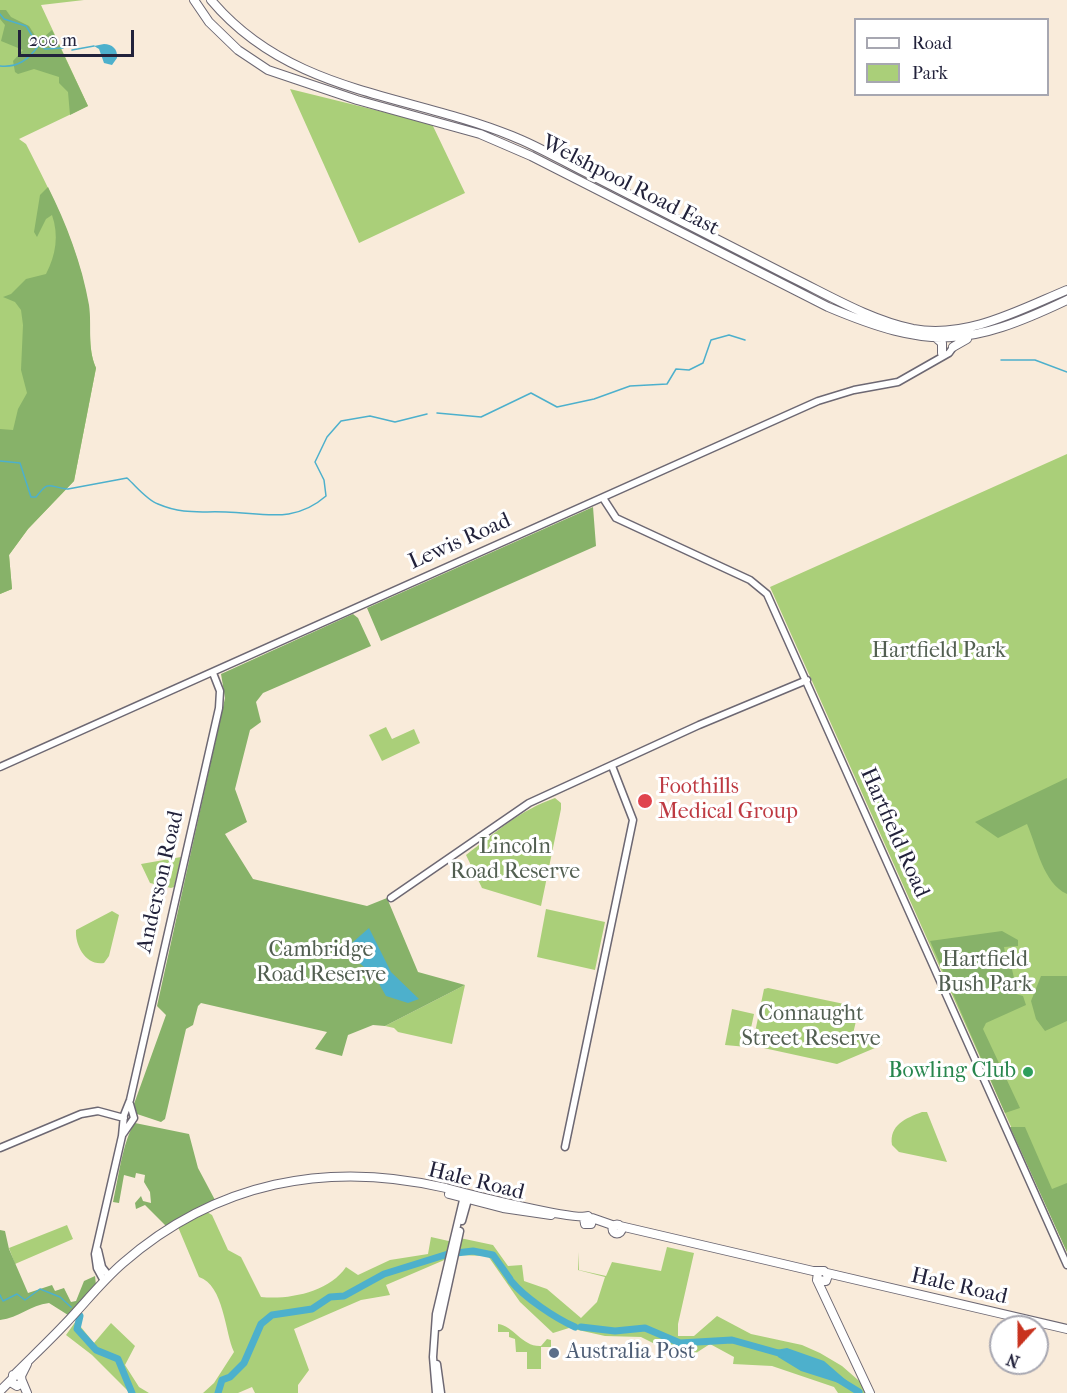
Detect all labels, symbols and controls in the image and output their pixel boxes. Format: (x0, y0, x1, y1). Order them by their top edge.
scale bar (21, 18, 136, 56)
legend (854, 18, 1049, 96)
text: 200 m (29, 30, 77, 51)
text: Road (912, 33, 952, 54)
text: Park (912, 63, 948, 84)
street label: Welshpool Road East (537, 130, 723, 242)
street label: Lewis Road (405, 508, 515, 576)
park label: Hartfield Park (872, 639, 1006, 665)
street label: Hartfield Road (854, 764, 934, 902)
place label: Foothills Medical Group (658, 775, 798, 826)
marker: Foothills Medical Group (636, 792, 654, 810)
street label: Anderson Road (132, 809, 190, 955)
park label: Lincoln Road Reserve (450, 835, 580, 886)
park label: Cambridge Road Reserve (256, 938, 386, 990)
park label: Hartfield Bush Park (937, 948, 1033, 999)
park label: Connaught Street Reserve (741, 1002, 881, 1054)
place label: Bowling Club (888, 1059, 1016, 1085)
marker: Bowling Club (1021, 1065, 1035, 1079)
street label: Hale Road (425, 1157, 527, 1207)
street label: Hale Road (908, 1263, 1010, 1311)
north arrow (989, 1315, 1049, 1375)
place label: Australia Post (566, 1340, 695, 1366)
marker: Australia Post (547, 1346, 561, 1360)
text: N (1004, 1349, 1022, 1371)

